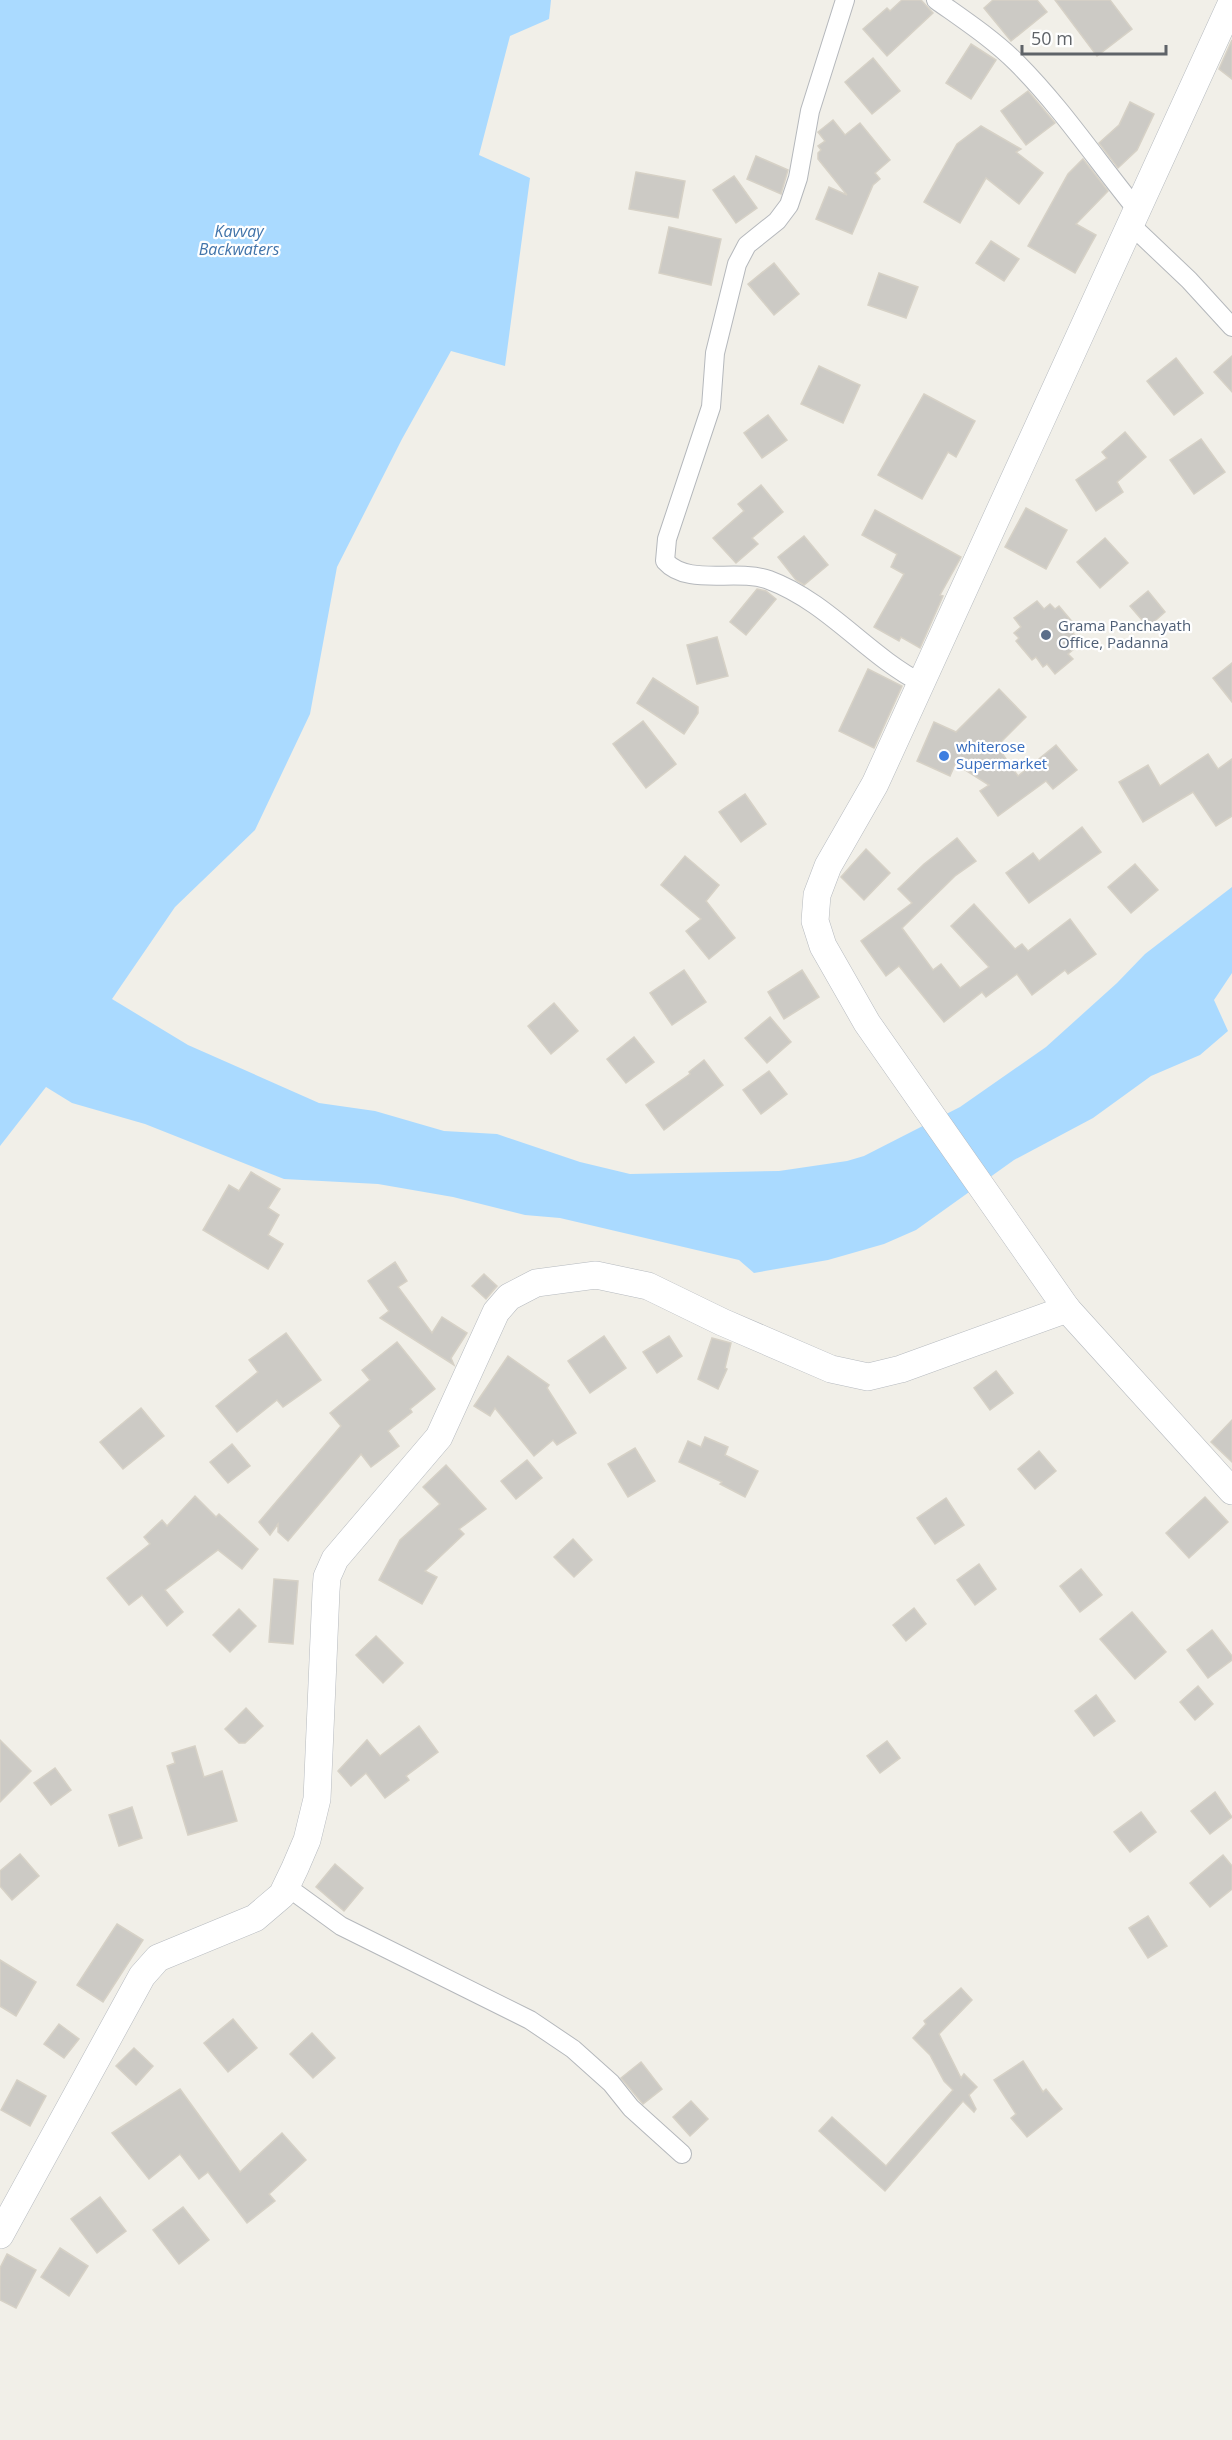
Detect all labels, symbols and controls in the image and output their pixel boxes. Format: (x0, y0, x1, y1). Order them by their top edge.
scale bar (1022, 18, 1166, 56)
text: 50 m (1031, 26, 1073, 50)
water label: Kavvay Backwaters (199, 220, 279, 260)
place label: Grama Panchayath Office, Padanna (1058, 615, 1191, 652)
marker: Grama Panchayath Office, Padanna (1039, 628, 1053, 642)
place label: whiterose Supermarket (956, 736, 1047, 773)
marker: whiterose Supermarket (937, 749, 951, 763)

